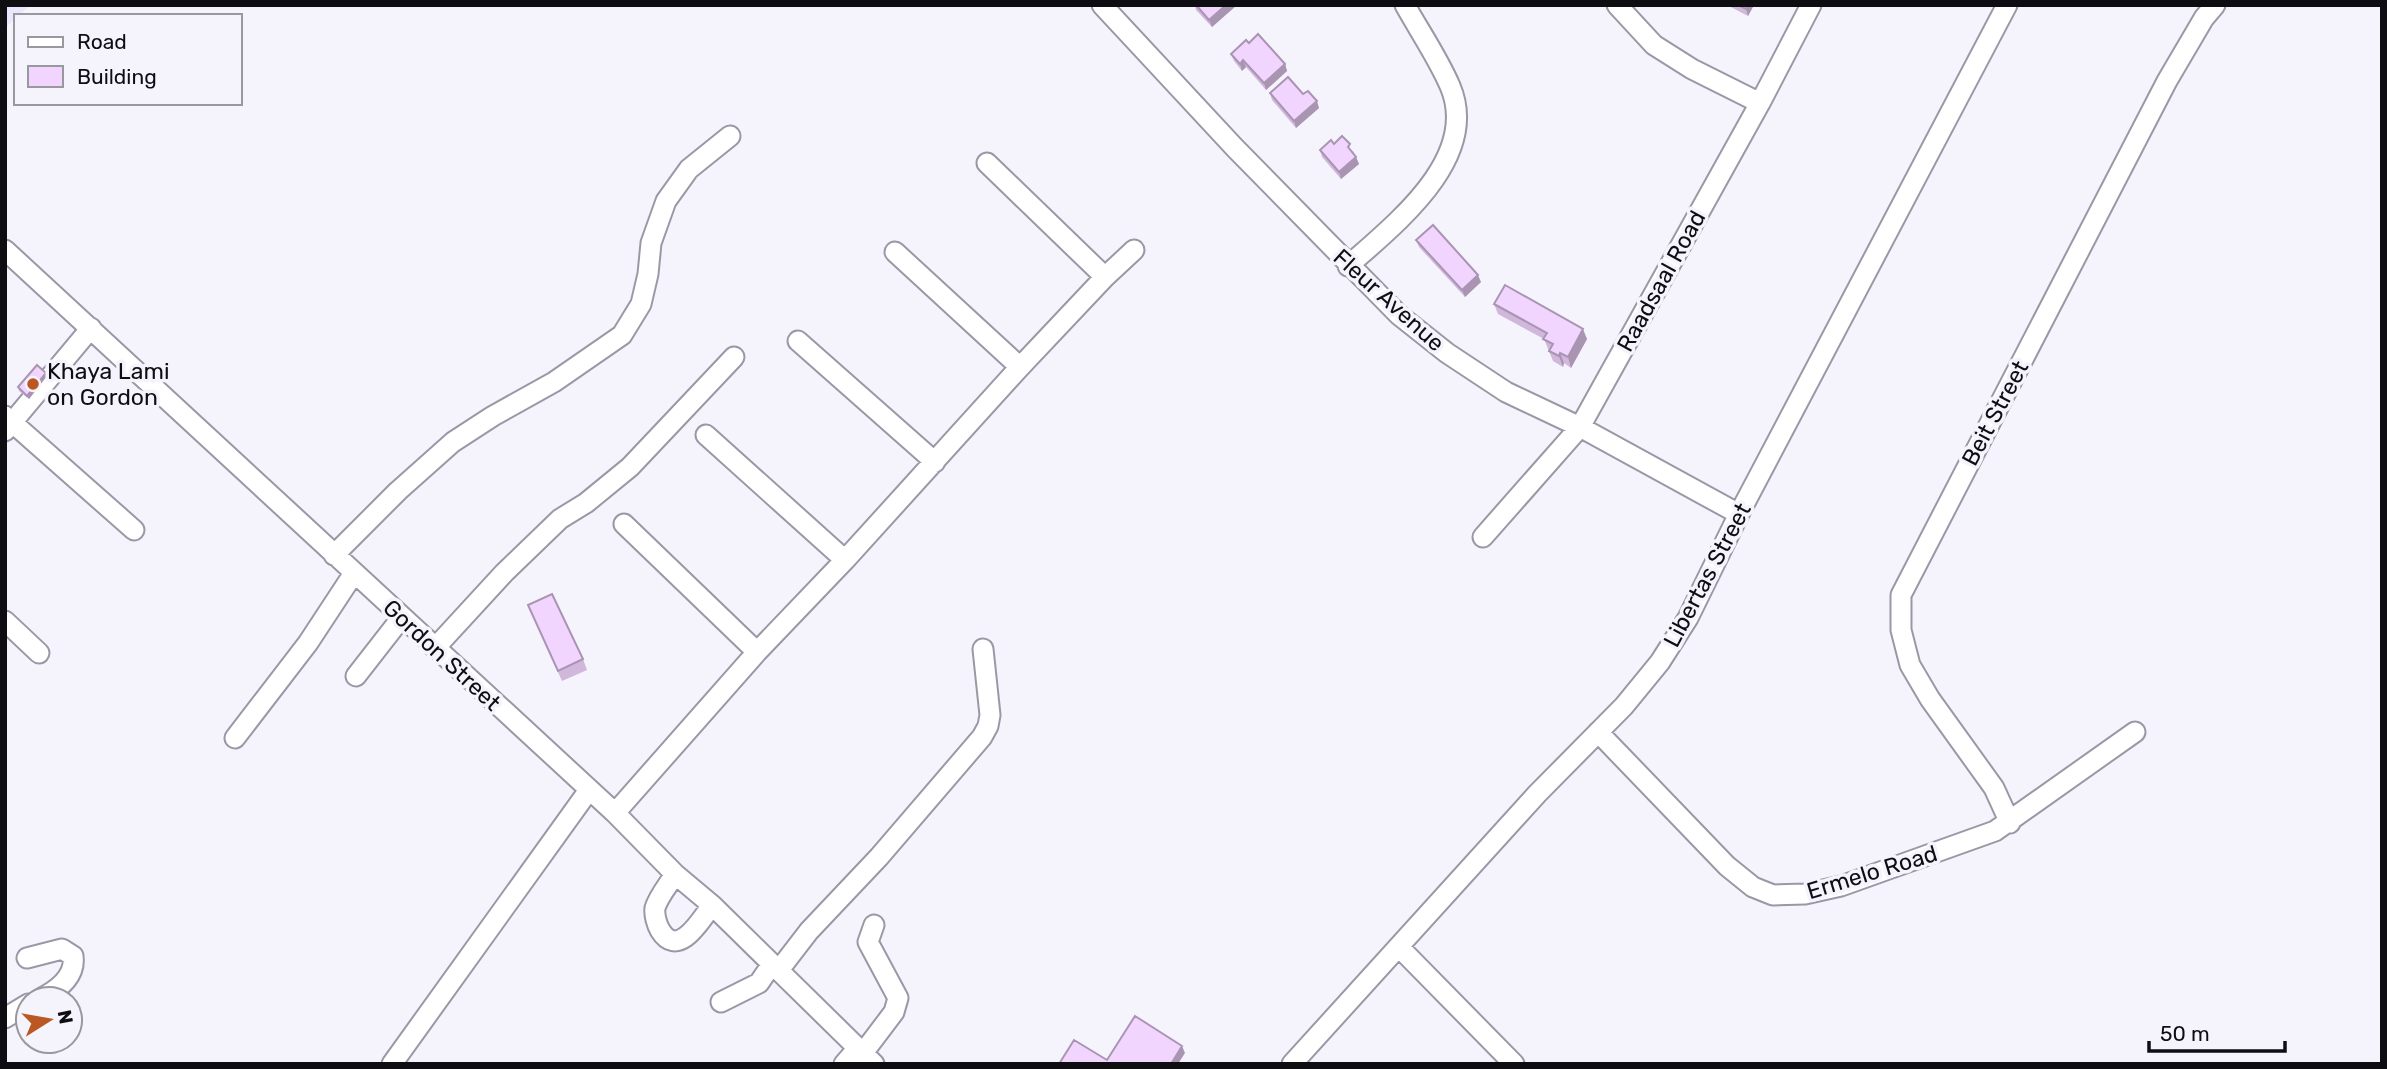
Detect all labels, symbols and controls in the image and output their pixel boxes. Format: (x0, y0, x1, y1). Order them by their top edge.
legend (14, 14, 242, 105)
text: Road (77, 29, 127, 54)
text: Building (77, 64, 157, 89)
street label: Raadsaal Road (1611, 206, 1711, 356)
street label: Fleur Avenue (1328, 243, 1450, 357)
street label: Beit Street (1956, 356, 2034, 470)
place label: Khaya Lami on Gordon (47, 357, 170, 411)
marker: Khaya Lami on Gordon (25, 376, 41, 392)
street label: Libertas Street (1657, 498, 1757, 652)
street label: Gordon Street (377, 593, 507, 717)
street label: Ermelo Road (1803, 839, 1941, 905)
north arrow (14, 985, 84, 1055)
text: N (53, 1008, 78, 1026)
scale bar (2149, 1010, 2286, 1054)
text: 50 m (2160, 1021, 2210, 1046)

